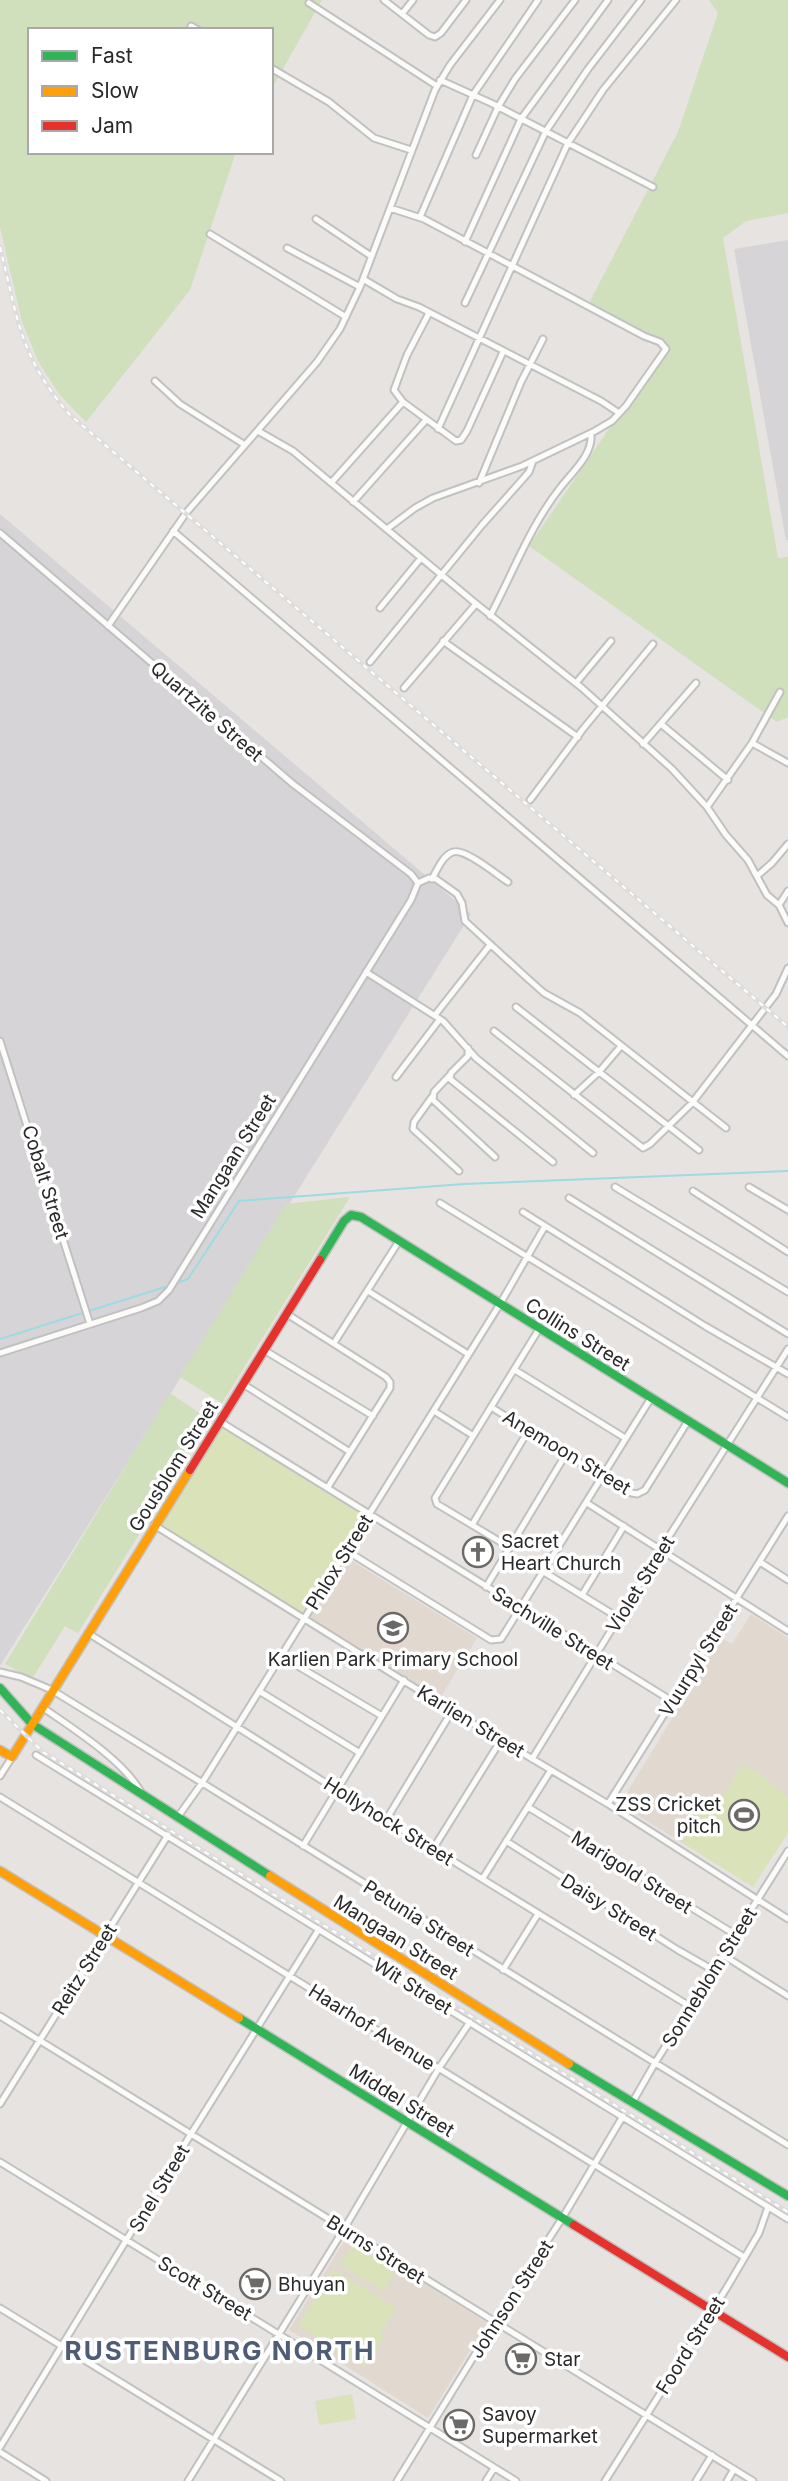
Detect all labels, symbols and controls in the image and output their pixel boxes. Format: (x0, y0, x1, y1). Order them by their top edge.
legend (28, 28, 273, 154)
text: Fast (91, 43, 133, 68)
text: Slow (91, 78, 139, 103)
text: Jam (91, 113, 133, 138)
street label: Quartzite Street (146, 656, 268, 766)
street label: Mangaan Street (186, 1090, 281, 1223)
street label: Cobalt Street (17, 1122, 74, 1242)
street label: Collins Street (521, 1293, 634, 1376)
street label: Gousblom Street (124, 1397, 223, 1536)
street label: Anemoon Street (499, 1405, 635, 1500)
street label: Phlox Street (301, 1510, 378, 1614)
place label: Sacret Heart Church (501, 1530, 621, 1575)
street label: Violet Street (602, 1532, 679, 1637)
church icon: Sacret Heart Church (461, 1535, 495, 1569)
street label: Sachville Street (488, 1582, 618, 1675)
street label: Vuurpyl Street (655, 1600, 742, 1721)
school or university icon: Karlien Park Primary School (376, 1611, 410, 1645)
place label: Karlien Park Primary School (268, 1648, 518, 1671)
street label: Karlien Street (413, 1680, 529, 1763)
street label: Hollyhock Street (320, 1772, 458, 1871)
place label: ZSS Cricket pitch (615, 1793, 721, 1838)
sports icon: ZSS Cricket pitch (727, 1798, 761, 1832)
street label: Marigold Street (567, 1826, 696, 1919)
street label: Daisy Street (557, 1869, 661, 1946)
street label: Petunia Street (359, 1875, 478, 1962)
street label: Mangaan Street (329, 1890, 462, 1985)
street label: Sonneblom Street (657, 1903, 762, 2051)
street label: Reitz Street (47, 1919, 122, 2019)
street label: Wit Street (369, 1953, 456, 2020)
street label: Haarhof Avenue (304, 1979, 439, 2076)
street label: Middel Street (345, 2059, 459, 2142)
street label: Snel Street (124, 2140, 195, 2236)
street label: Burns Street (322, 2210, 429, 2289)
street label: Johnson Street (465, 2236, 558, 2363)
street label: Scott Street (154, 2251, 256, 2325)
supermarket icon: Bhuyan (238, 2267, 272, 2301)
place label: Bhuyan (278, 2273, 345, 2296)
street label: Foord Street (651, 2292, 730, 2398)
district label: RUSTENBURG NORTH (65, 2335, 375, 2366)
supermarket icon: Star (504, 2342, 538, 2376)
place label: Star (544, 2348, 580, 2371)
place label: Savoy Supermarket (482, 2403, 598, 2448)
supermarket icon: Savoy Supermarket (442, 2408, 476, 2442)

